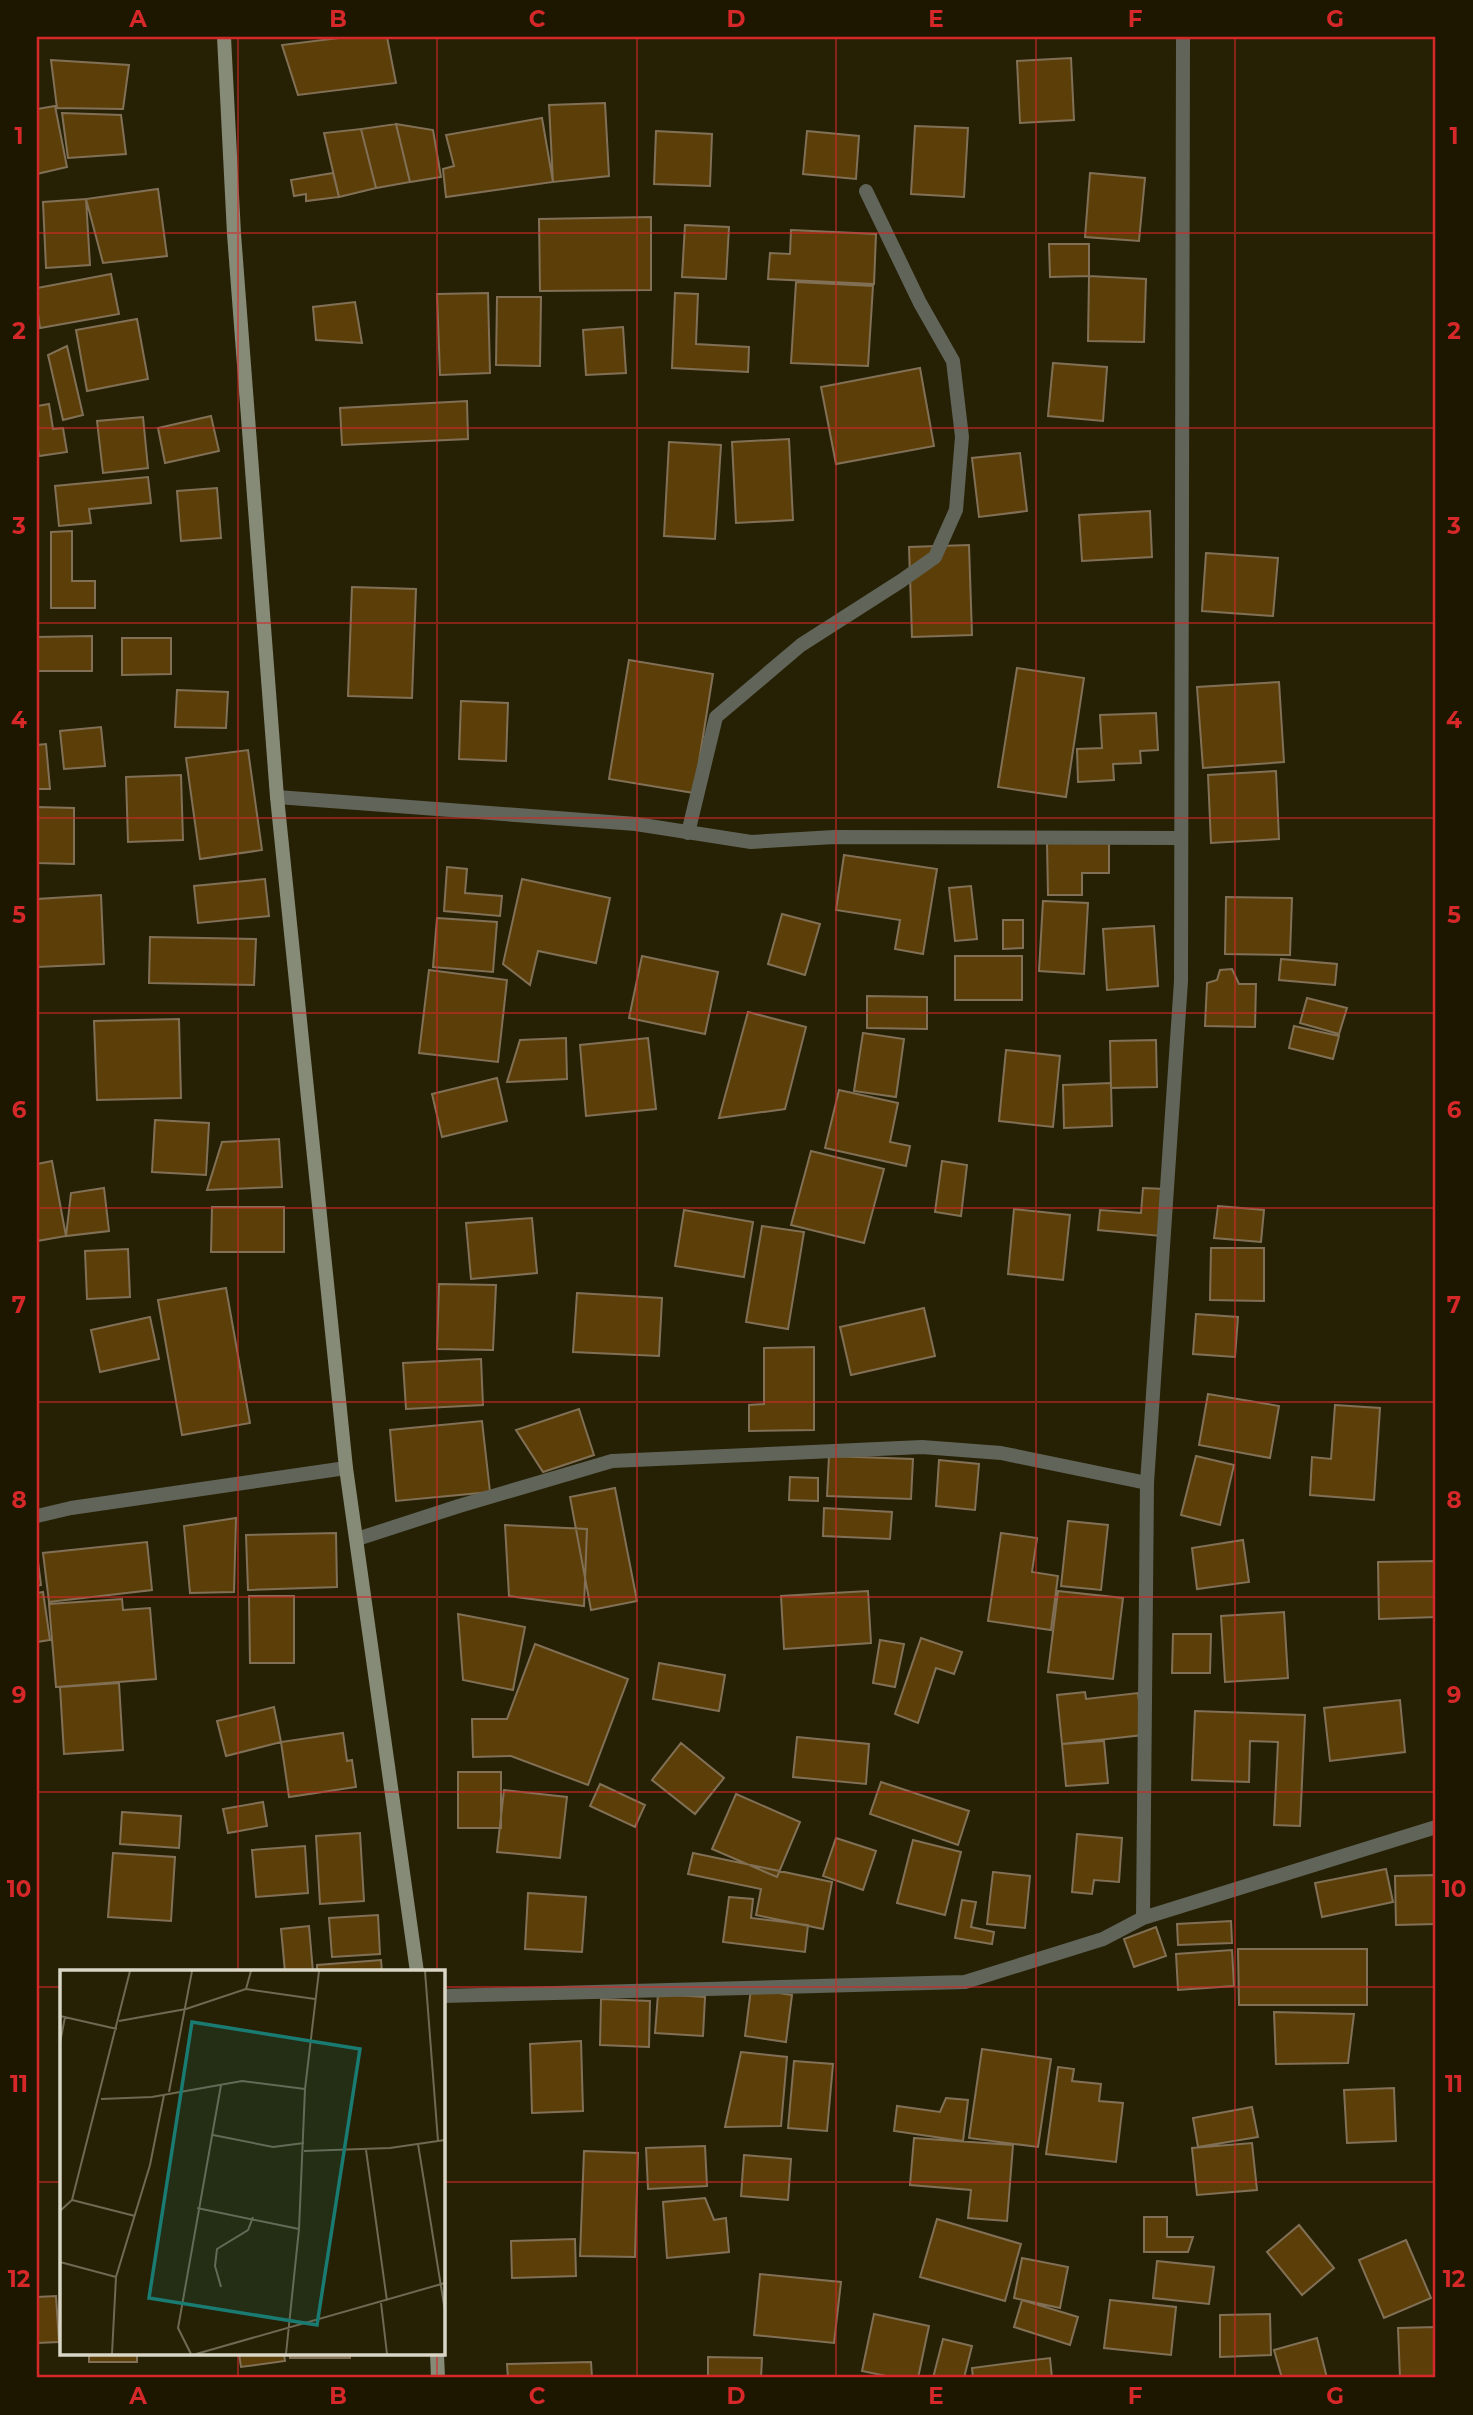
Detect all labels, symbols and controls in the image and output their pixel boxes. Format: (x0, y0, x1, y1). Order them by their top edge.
text: A (128, 5, 147, 33)
text: B (329, 5, 347, 33)
text: C (529, 5, 546, 33)
text: D (727, 5, 746, 33)
text: E (928, 5, 944, 33)
text: F (1128, 5, 1143, 33)
text: G (1326, 5, 1344, 33)
text: 1 (14, 122, 24, 150)
text: 1 (1449, 122, 1459, 150)
text: 2 (12, 317, 26, 345)
text: 2 (1447, 317, 1461, 345)
text: 3 (11, 512, 26, 540)
text: 3 (1446, 512, 1461, 540)
text: 4 (11, 706, 27, 734)
text: 4 (1446, 706, 1462, 734)
text: 5 (12, 901, 26, 929)
text: 5 (1447, 901, 1461, 929)
text: 6 (12, 1096, 27, 1124)
text: 6 (1447, 1096, 1462, 1124)
text: 7 (12, 1291, 26, 1319)
text: 7 (1447, 1291, 1461, 1319)
text: 8 (11, 1486, 27, 1514)
text: 8 (1446, 1486, 1462, 1514)
text: 9 (12, 1681, 26, 1709)
text: 9 (1447, 1681, 1461, 1709)
text: 10 (7, 1875, 31, 1903)
text: 10 (1442, 1875, 1466, 1903)
inset map (60, 1970, 444, 2356)
text: 11 (10, 2070, 28, 2098)
text: 11 (1445, 2070, 1463, 2098)
text: 12 (8, 2265, 30, 2293)
text: 12 (1443, 2265, 1465, 2293)
text: A (128, 2382, 147, 2410)
text: B (329, 2382, 347, 2410)
text: C (529, 2382, 546, 2410)
text: D (727, 2382, 746, 2410)
text: E (928, 2382, 944, 2410)
text: F (1128, 2382, 1143, 2410)
text: G (1326, 2382, 1344, 2410)

